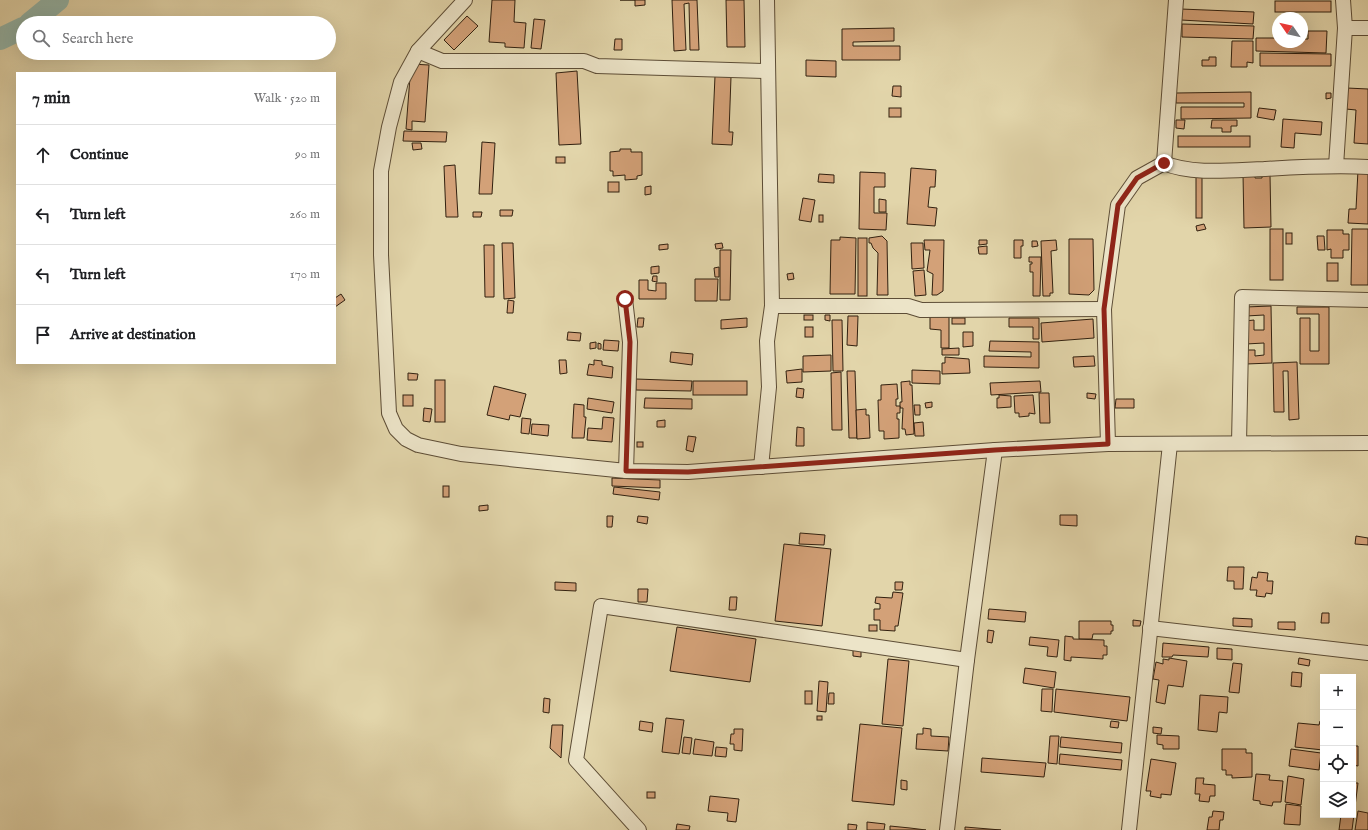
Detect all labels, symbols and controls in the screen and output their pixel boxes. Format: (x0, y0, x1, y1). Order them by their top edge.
north arrow (1272, 12, 1308, 48)
search box (16, 16, 336, 60)
icon: search (30, 27, 52, 49)
text: Search here (62, 29, 133, 48)
text: 7 min (32, 88, 70, 109)
text: Walk · 520 m (254, 90, 320, 107)
icon: ahead (32, 144, 54, 166)
text: Continue (70, 145, 128, 164)
text: 90 m (295, 146, 320, 163)
route end (1155, 154, 1173, 172)
icon: left (32, 204, 54, 226)
text: Turn left (70, 205, 126, 224)
text: 260 m (289, 206, 320, 223)
icon: left (32, 264, 54, 286)
text: Turn left (70, 265, 126, 284)
text: 170 m (290, 266, 320, 283)
route start (616, 290, 634, 308)
icon: arrive (32, 324, 54, 346)
text: Arrive at destination (70, 325, 196, 344)
map controls (1320, 674, 1356, 818)
button: + (1320, 674, 1356, 710)
button: − (1320, 710, 1356, 746)
button: locate (1320, 746, 1356, 782)
button: layers (1320, 782, 1356, 818)

